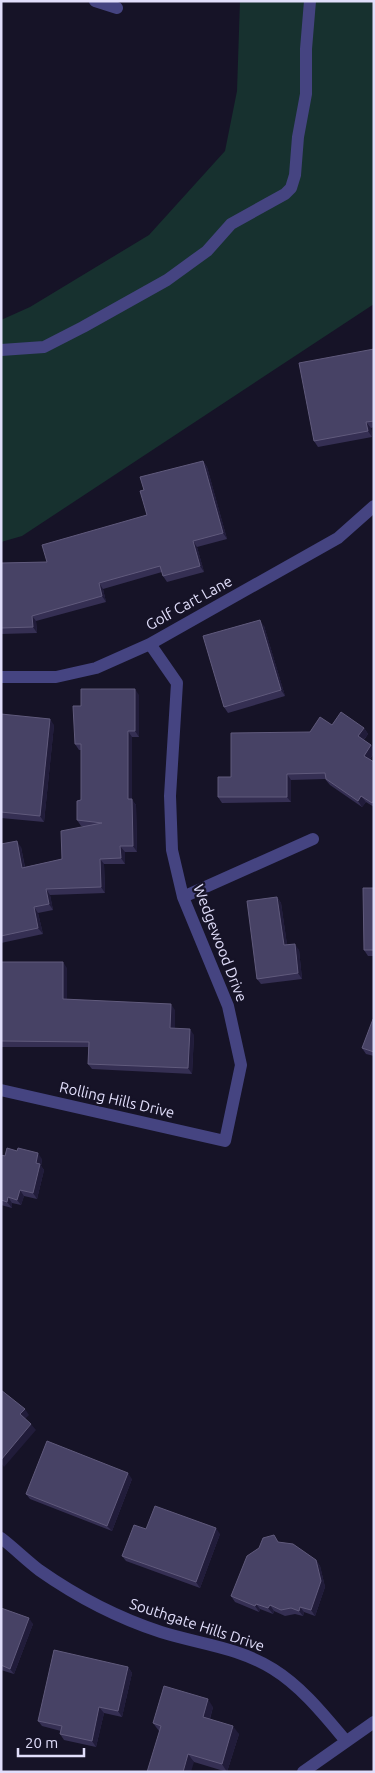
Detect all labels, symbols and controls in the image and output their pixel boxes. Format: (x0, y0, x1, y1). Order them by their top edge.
street label: Golf Cart Lane (143, 572, 235, 633)
street label: Wedgewood Drive (190, 882, 251, 1004)
street label: Rolling Hills Drive (58, 1078, 176, 1121)
street label: Southgate Hills Drive (128, 1595, 267, 1654)
scale bar (18, 1726, 84, 1758)
text: 20 m (25, 1734, 58, 1751)

